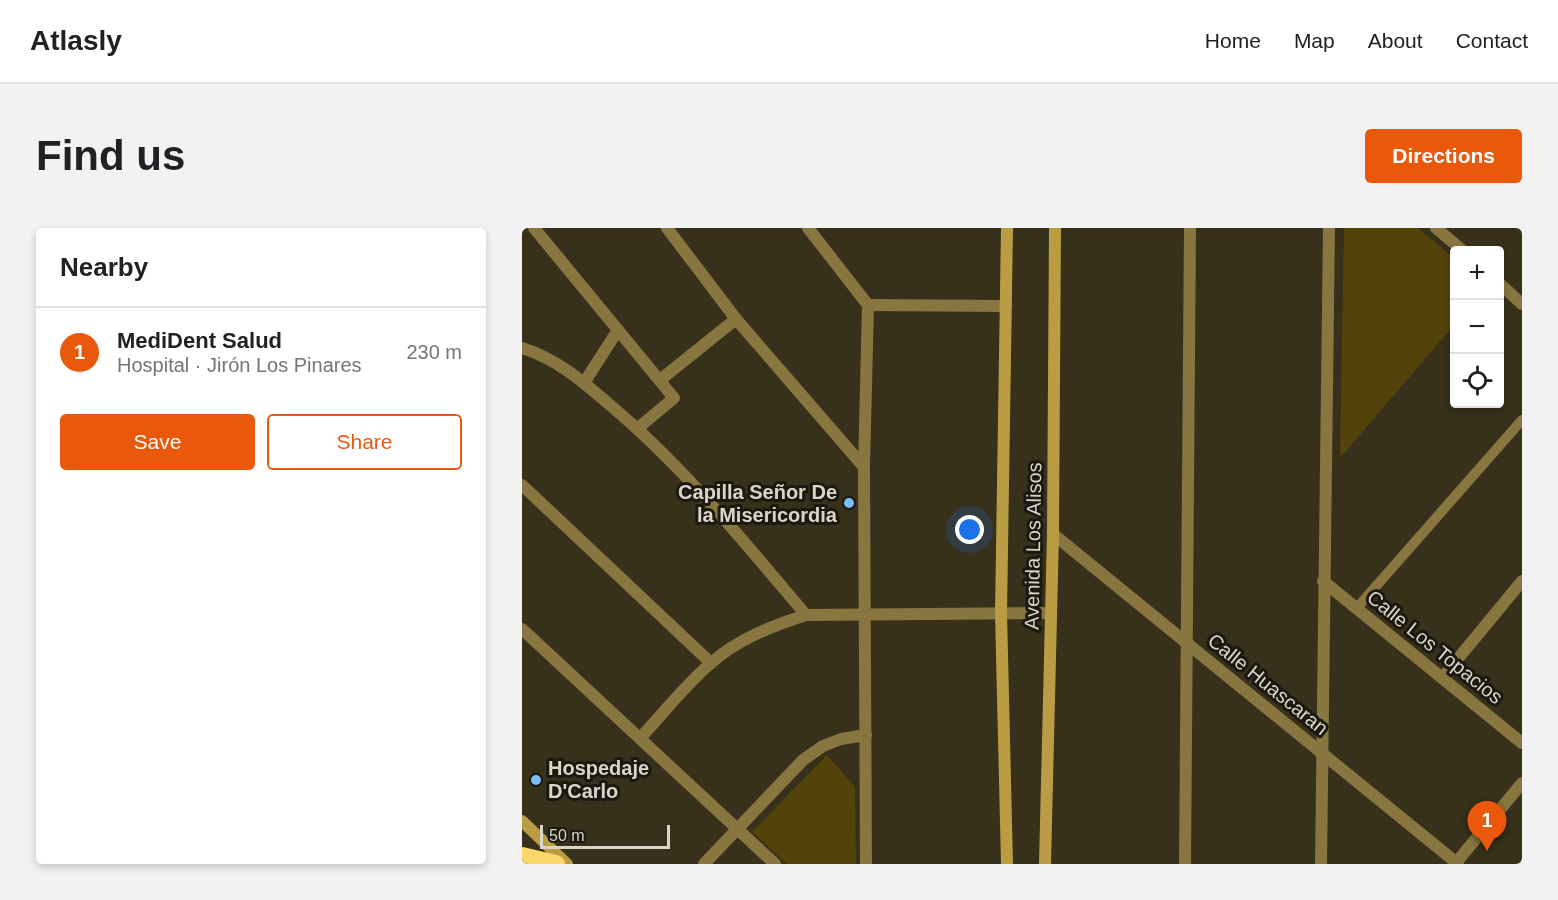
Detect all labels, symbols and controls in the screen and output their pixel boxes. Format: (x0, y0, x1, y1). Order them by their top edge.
text: Atlasly (30, 25, 122, 56)
text: Home (1205, 29, 1261, 52)
text: Map (1294, 29, 1335, 52)
text: About (1368, 29, 1423, 52)
text: Contact (1456, 29, 1528, 52)
button: Directions (1365, 129, 1522, 183)
text: Find us (36, 132, 185, 179)
map controls (1450, 246, 1504, 408)
button: + (1450, 246, 1504, 300)
text: Nearby (60, 252, 148, 282)
button: − (1450, 300, 1504, 354)
text: MediDent Salud (117, 328, 282, 353)
text: 1 (74, 341, 85, 363)
text: 230 m (406, 341, 462, 363)
text: Hospital · Jirón Los Pinares (117, 354, 362, 376)
button: locate (1450, 354, 1504, 408)
button: Save (60, 414, 255, 470)
button: Share (267, 414, 462, 470)
street label: Avenida Los Alisos (1021, 462, 1045, 630)
place label: Capilla Señor De la Misericordia (678, 481, 838, 526)
marker: Capilla Señor De la Misericordia (842, 496, 856, 510)
your location (955, 515, 984, 544)
street label: Calle Los Topacios (1363, 586, 1507, 708)
street label: Calle Huascaran (1204, 629, 1332, 739)
place label: Hospedaje D'Carlo (548, 757, 649, 802)
marker: Hospedaje D'Carlo (529, 773, 543, 787)
pin: 1 (1468, 802, 1506, 851)
scale bar (540, 822, 670, 850)
text: 50 m (549, 827, 585, 844)

